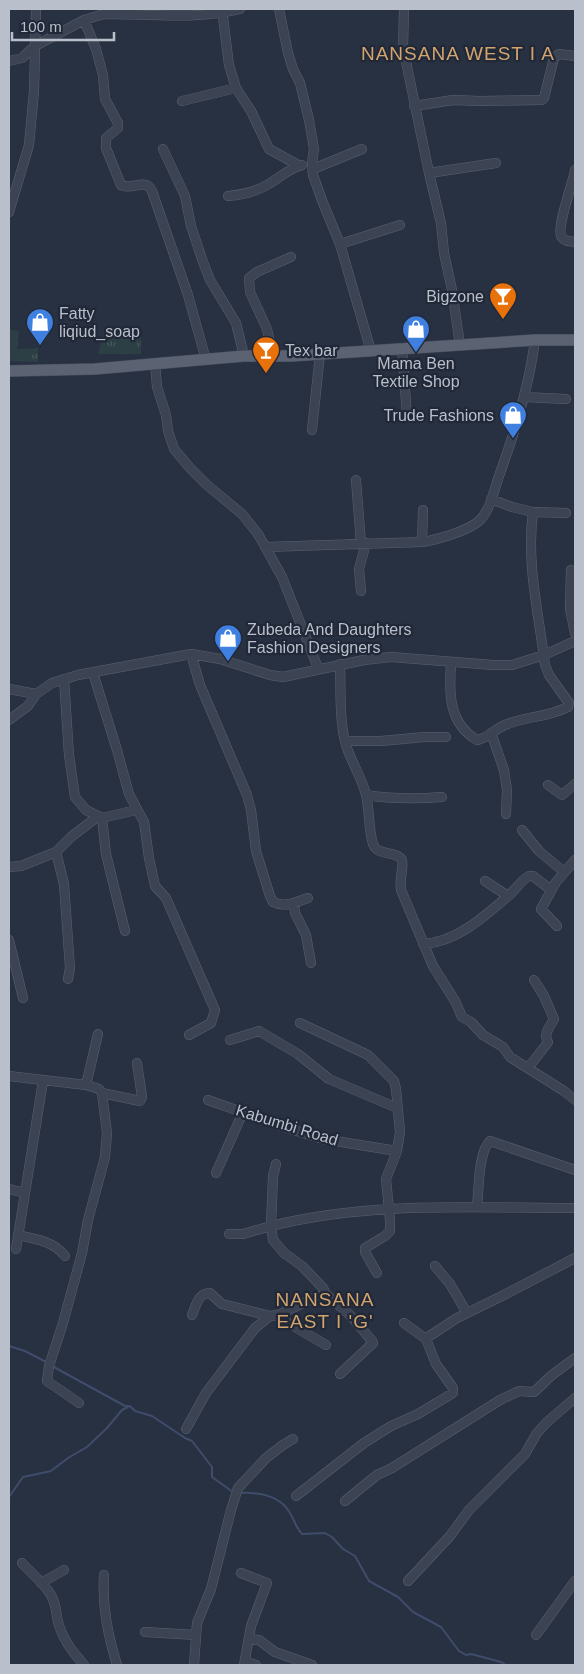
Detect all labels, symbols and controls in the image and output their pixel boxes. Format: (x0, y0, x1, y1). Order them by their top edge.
scale bar (12, 10, 115, 42)
text: 100 m (20, 18, 62, 35)
district label: NANSANA WEST I A (361, 43, 555, 64)
bar icon: Bigzone (488, 281, 518, 320)
place label: Bigzone (426, 288, 484, 305)
place label: Fatty liqiud_soap (59, 305, 140, 341)
shop icon: Fatty liqiud_soap (25, 307, 55, 346)
shop icon: Mama Ben Textile Shop (401, 314, 431, 353)
bar icon: Tex bar (251, 335, 281, 374)
place label: Tex bar (285, 342, 338, 359)
place label: Mama Ben Textile Shop (372, 355, 460, 390)
shop icon: Trude Fashions (498, 400, 528, 439)
place label: Trude Fashions (383, 407, 494, 424)
place label: Zubeda And Daughters Fashion Designers (247, 621, 412, 656)
shop icon: Zubeda And Daughters Fashion Designers (213, 623, 243, 662)
street label: Kabumbi Road (234, 1101, 340, 1149)
district label: NANSANA EAST I 'G' (276, 1289, 374, 1332)

